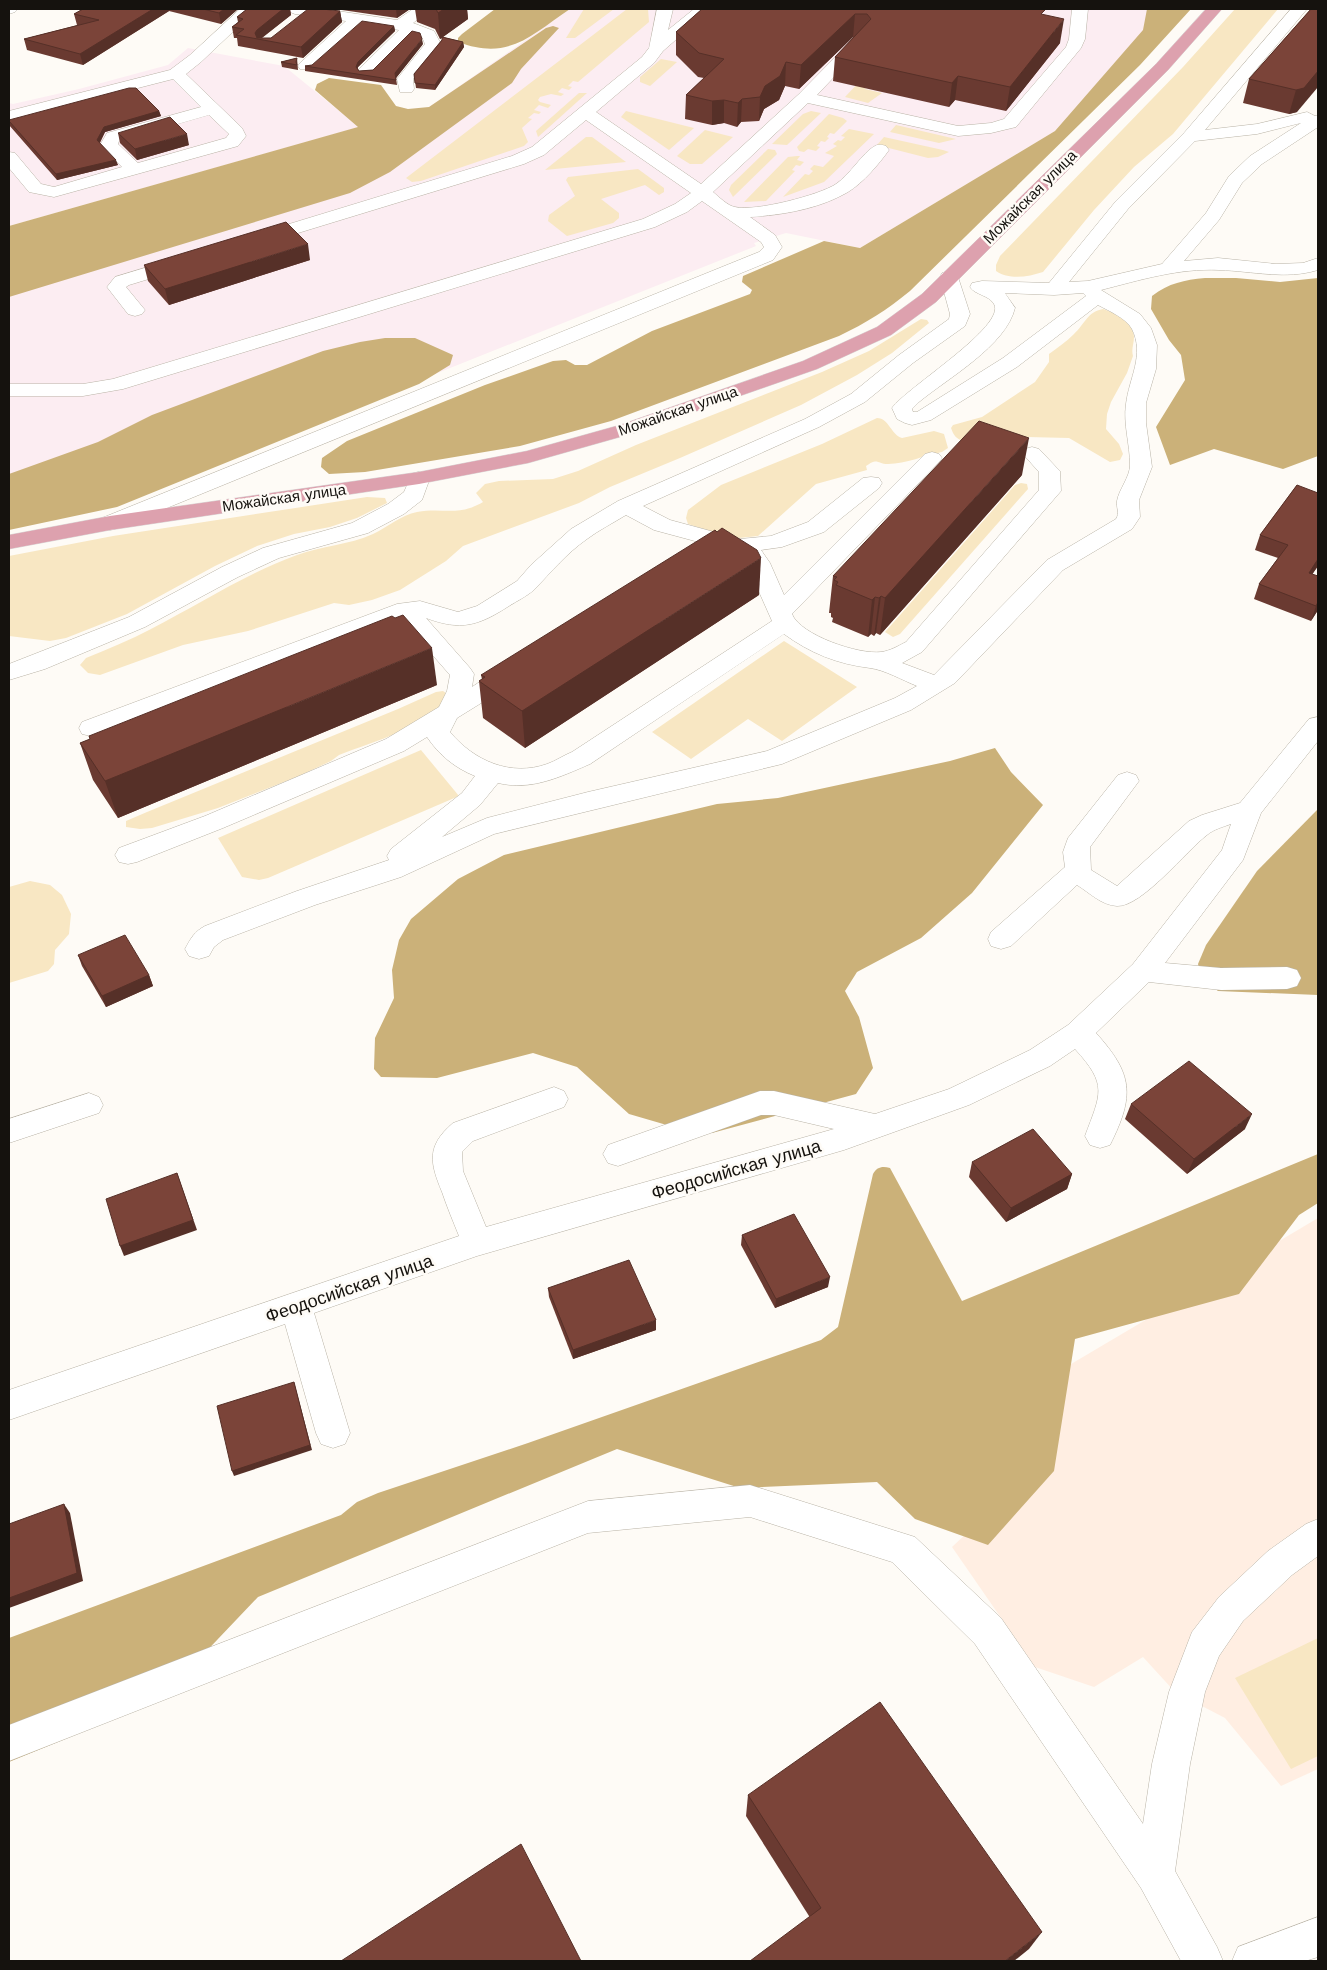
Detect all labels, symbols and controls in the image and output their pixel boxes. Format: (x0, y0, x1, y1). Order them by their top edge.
street label: Можайская улица (980, 146, 1081, 247)
street label: Можайская улица (616, 382, 741, 440)
street label: Можайская улица (221, 480, 348, 516)
street label: Феодосийская улица (649, 1134, 824, 1203)
street label: Феодосийская улица (263, 1249, 436, 1327)

